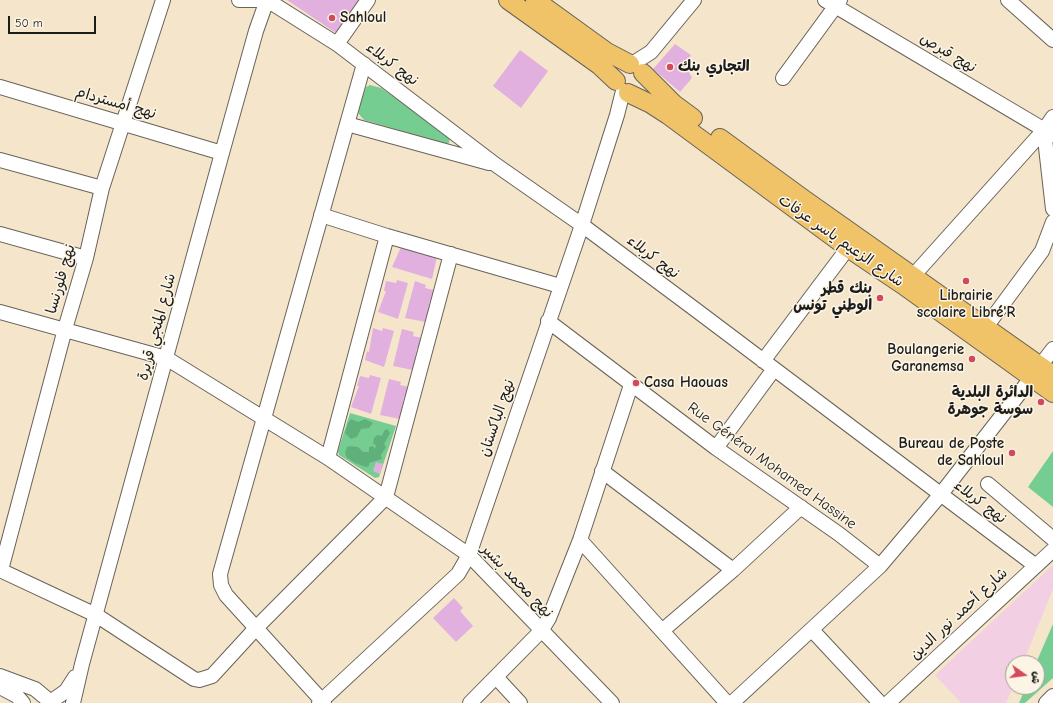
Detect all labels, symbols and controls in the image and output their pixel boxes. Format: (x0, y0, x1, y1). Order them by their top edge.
scale bar (10, 8, 98, 34)
place label: Sahloul (340, 9, 386, 27)
marker: Sahloul (327, 13, 337, 23)
text: 50 m (15, 16, 43, 30)
street label: نهج قبرص (916, 29, 980, 77)
street label: نهج كربلاء (362, 38, 422, 90)
place label: التجاري بنك (678, 58, 750, 76)
marker: التجاري بنك (665, 62, 675, 72)
street label: نهج أمستردام (74, 83, 158, 123)
street label: شارع الزعيم ياسر عرفات (775, 191, 907, 291)
street label: نهج كربلاء (623, 231, 683, 283)
street label: نهج فلورنسا (42, 242, 80, 316)
street label: شارع المنجي قريرة (134, 271, 180, 383)
marker: Librairie scolaire Libré'R (961, 276, 971, 286)
place label: بنك قطر الوطني تونس (793, 280, 872, 315)
place label: Librairie scolaire Libré'R (917, 287, 1015, 322)
marker: بنك قطر الوطني تونس (875, 293, 885, 303)
place label: Boulangerie Garanemsa (887, 341, 964, 376)
marker: Boulangerie Garanemsa (967, 354, 977, 364)
place label: Casa Haouas (644, 374, 728, 392)
street label: نهج الباكستان (475, 377, 519, 459)
marker: Casa Haouas (631, 378, 641, 388)
place label: الدائرة البلدية سوسة جوهرة (947, 384, 1033, 419)
marker: الدائرة البلدية سوسة جوهرة (1036, 397, 1046, 407)
street label: Rue Général Mohamed Hassine (684, 399, 860, 533)
place label: Bureau de Poste de Sahloul (898, 435, 1004, 470)
marker: Bureau de Poste de Sahloul (1007, 448, 1017, 458)
street label: نهج كربلاء (950, 476, 1010, 528)
street label: نهج محمد بشير (477, 540, 557, 622)
street label: شارع أحمد نور الدين (907, 564, 1011, 664)
north arrow (1005, 655, 1045, 695)
text: ش (1028, 670, 1044, 685)

